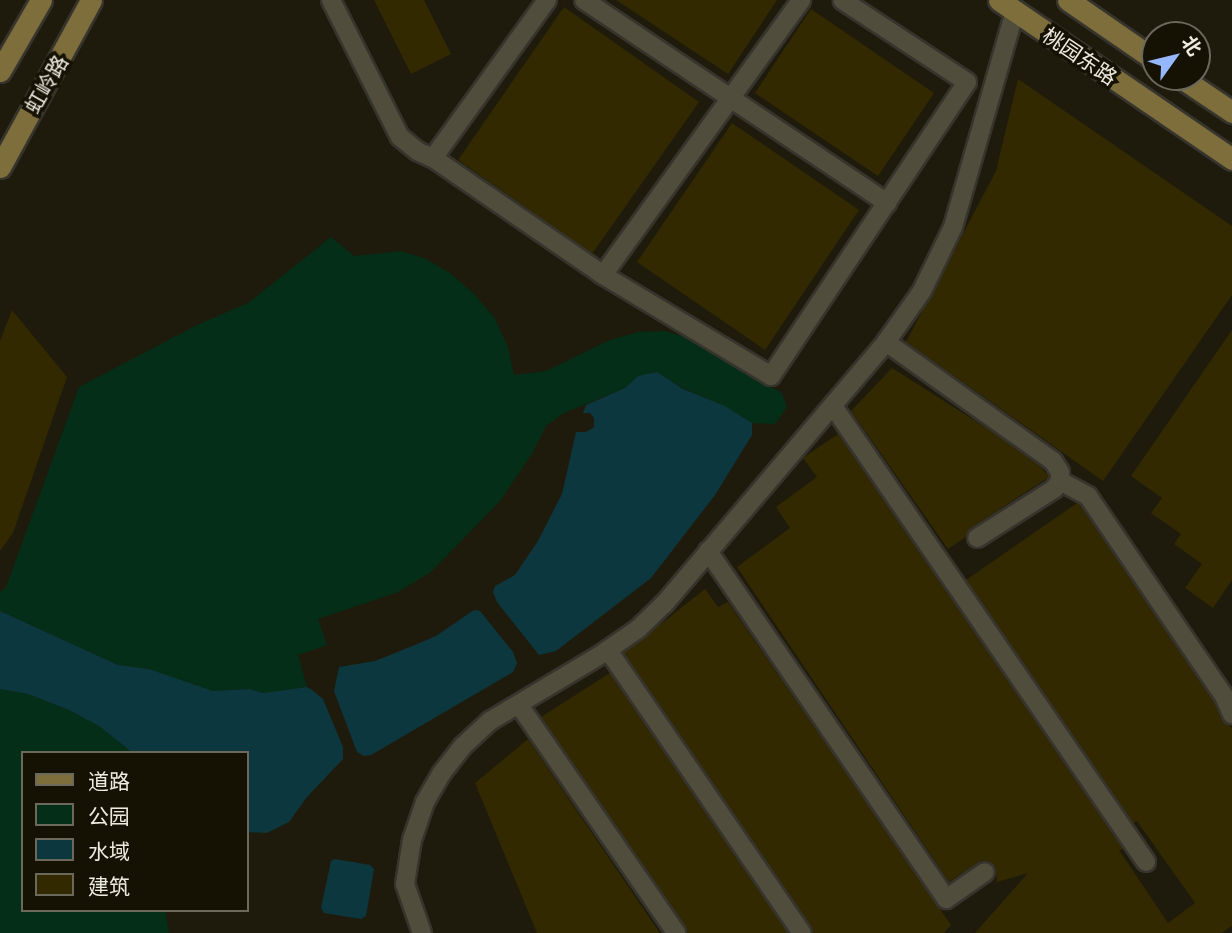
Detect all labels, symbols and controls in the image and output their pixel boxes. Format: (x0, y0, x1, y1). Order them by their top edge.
north arrow (1141, 21, 1211, 91)
street label: 桃园东路 (1038, 22, 1122, 90)
text: 北 (1176, 30, 1208, 61)
street label: 虹岭路 (19, 50, 73, 118)
legend (21, 751, 248, 912)
text: 道路 (88, 767, 130, 795)
text: 公园 (88, 802, 130, 830)
text: 水域 (88, 837, 130, 865)
text: 建筑 (88, 872, 130, 900)

